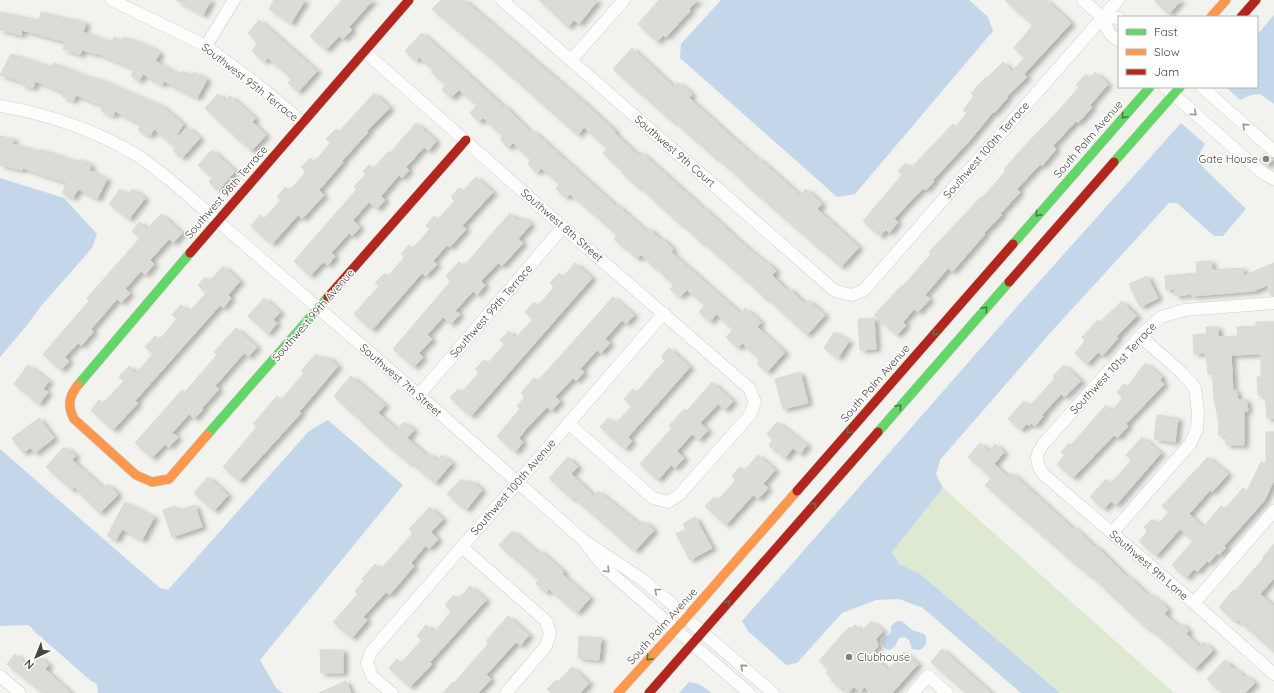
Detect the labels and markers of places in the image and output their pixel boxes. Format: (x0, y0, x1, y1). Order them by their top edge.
place label: Gate House (1198, 152, 1258, 166)
marker: Gate House (1261, 154, 1271, 164)
place label: Clubhouse (857, 650, 910, 664)
marker: Clubhouse (844, 652, 854, 662)

